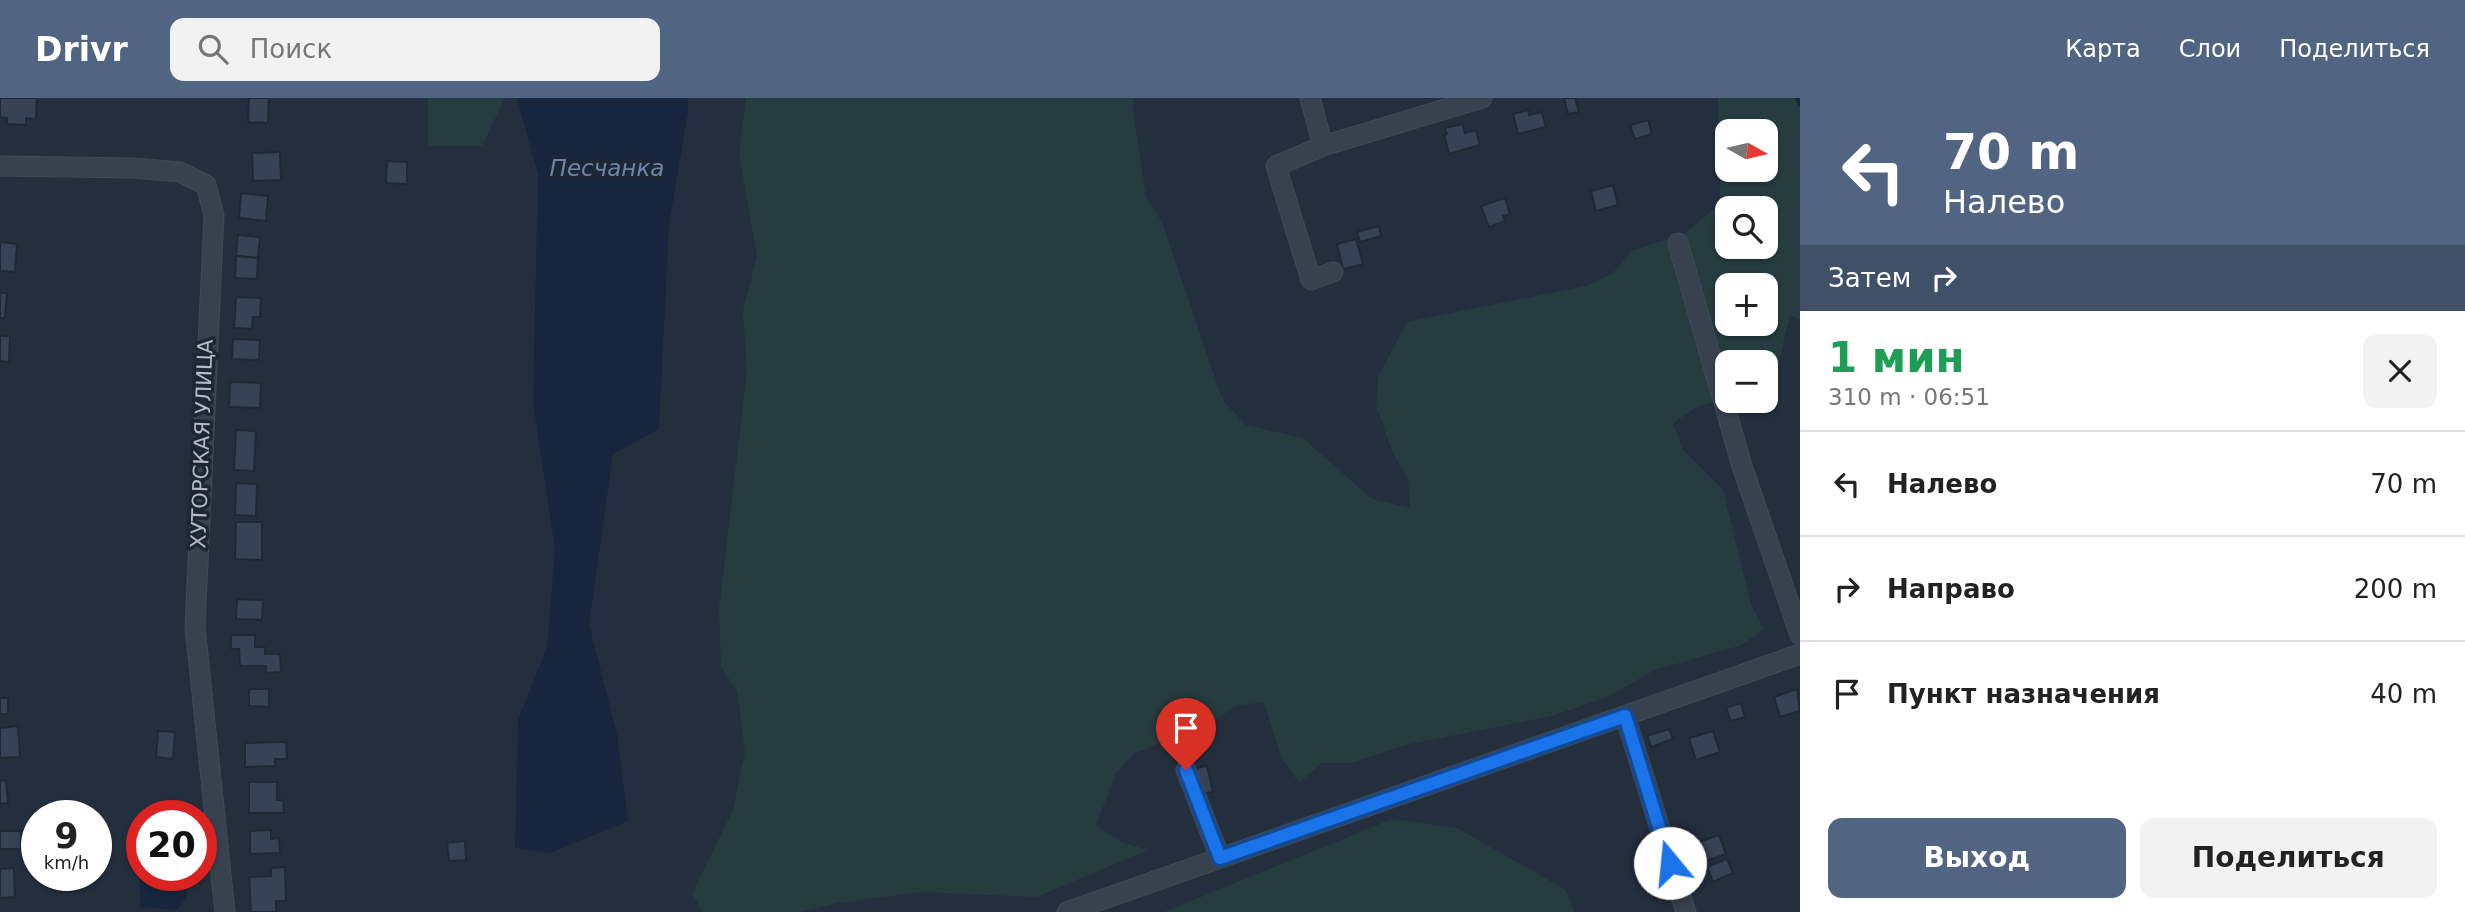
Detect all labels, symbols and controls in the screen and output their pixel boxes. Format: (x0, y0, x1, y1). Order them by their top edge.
search box (170, 18, 660, 81)
text: Drivr (35, 30, 128, 69)
icon: search (194, 30, 232, 68)
text: Поиск (250, 34, 332, 64)
text: Карта (2065, 35, 2141, 63)
text: Слои (2179, 35, 2241, 63)
text: Поделиться (2279, 35, 2430, 63)
north arrow (1715, 119, 1778, 182)
map controls (1715, 119, 1778, 413)
text: 70 m (1943, 124, 2079, 181)
icon: left (1828, 126, 1919, 217)
water label: Песчанка (550, 155, 664, 181)
text: Налево (1943, 183, 2065, 221)
button: search (1715, 196, 1778, 259)
icon: right (1925, 259, 1963, 297)
text: Затем (1828, 263, 1911, 293)
button: + (1715, 273, 1778, 336)
text: 1 мин (1828, 333, 1965, 382)
button: close (2363, 334, 2437, 408)
street label: ХУТОРСКАЯ УЛИЦА (186, 338, 218, 549)
button: − (1715, 350, 1778, 413)
text: 310 m · 06:51 (1828, 384, 1990, 410)
icon: left (1828, 465, 1866, 503)
text: Налево (1887, 469, 1997, 499)
text: 70 m (2370, 469, 2437, 499)
icon: right (1828, 570, 1866, 608)
text: Направо (1887, 574, 2015, 604)
text: 200 m (2354, 574, 2437, 604)
icon: arrive (1828, 675, 1866, 713)
text: Пункт назначения (1887, 679, 2160, 709)
text: 40 m (2370, 679, 2437, 709)
pin (1156, 698, 1216, 770)
icon: arrive (1167, 709, 1205, 747)
speed limit sign: 20 (126, 800, 217, 891)
text: 9 (54, 816, 79, 856)
button: Выход (1828, 818, 2126, 898)
button: Поделиться (2140, 818, 2437, 898)
position arrow (1633, 826, 1707, 900)
text: km/h (44, 852, 89, 873)

